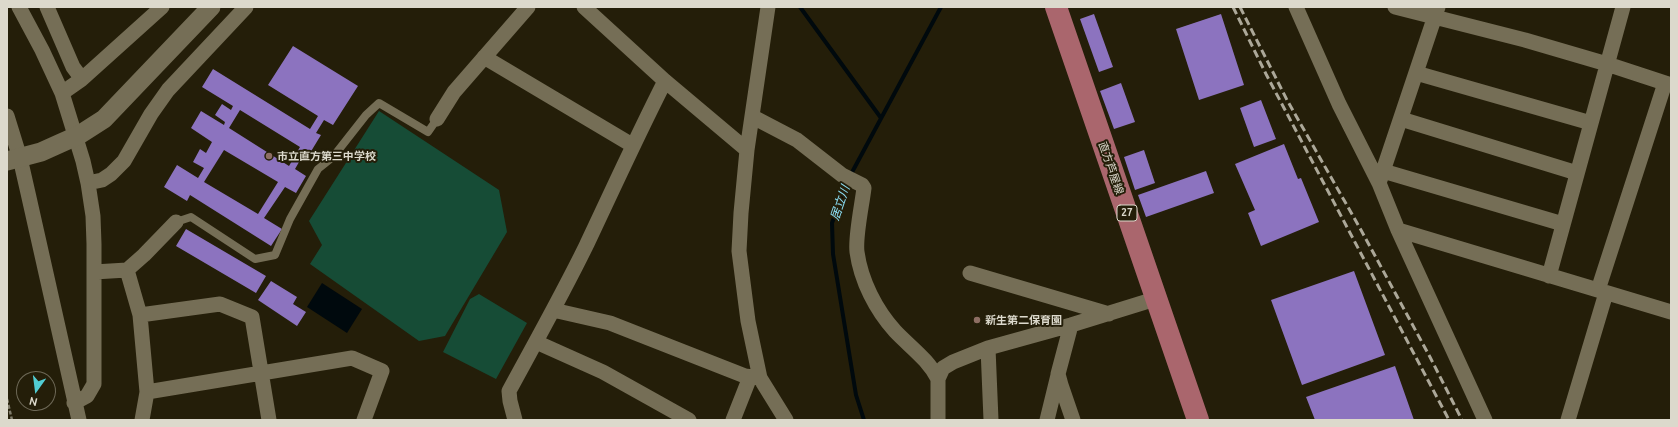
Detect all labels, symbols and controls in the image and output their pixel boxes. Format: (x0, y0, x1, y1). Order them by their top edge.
street label: 直方芦屋線 (1096, 140, 1126, 196)
place label: 市立直方第三中学校 (277, 149, 376, 163)
marker: 市立直方第三中学校 (264, 151, 274, 161)
water label: 居立川 (827, 184, 853, 222)
road number: 27 (1117, 205, 1137, 221)
place label: 新生第二保育園 (985, 313, 1062, 327)
marker: 新生第二保育園 (972, 315, 982, 325)
north arrow (16, 371, 56, 411)
text: N (28, 395, 39, 408)

